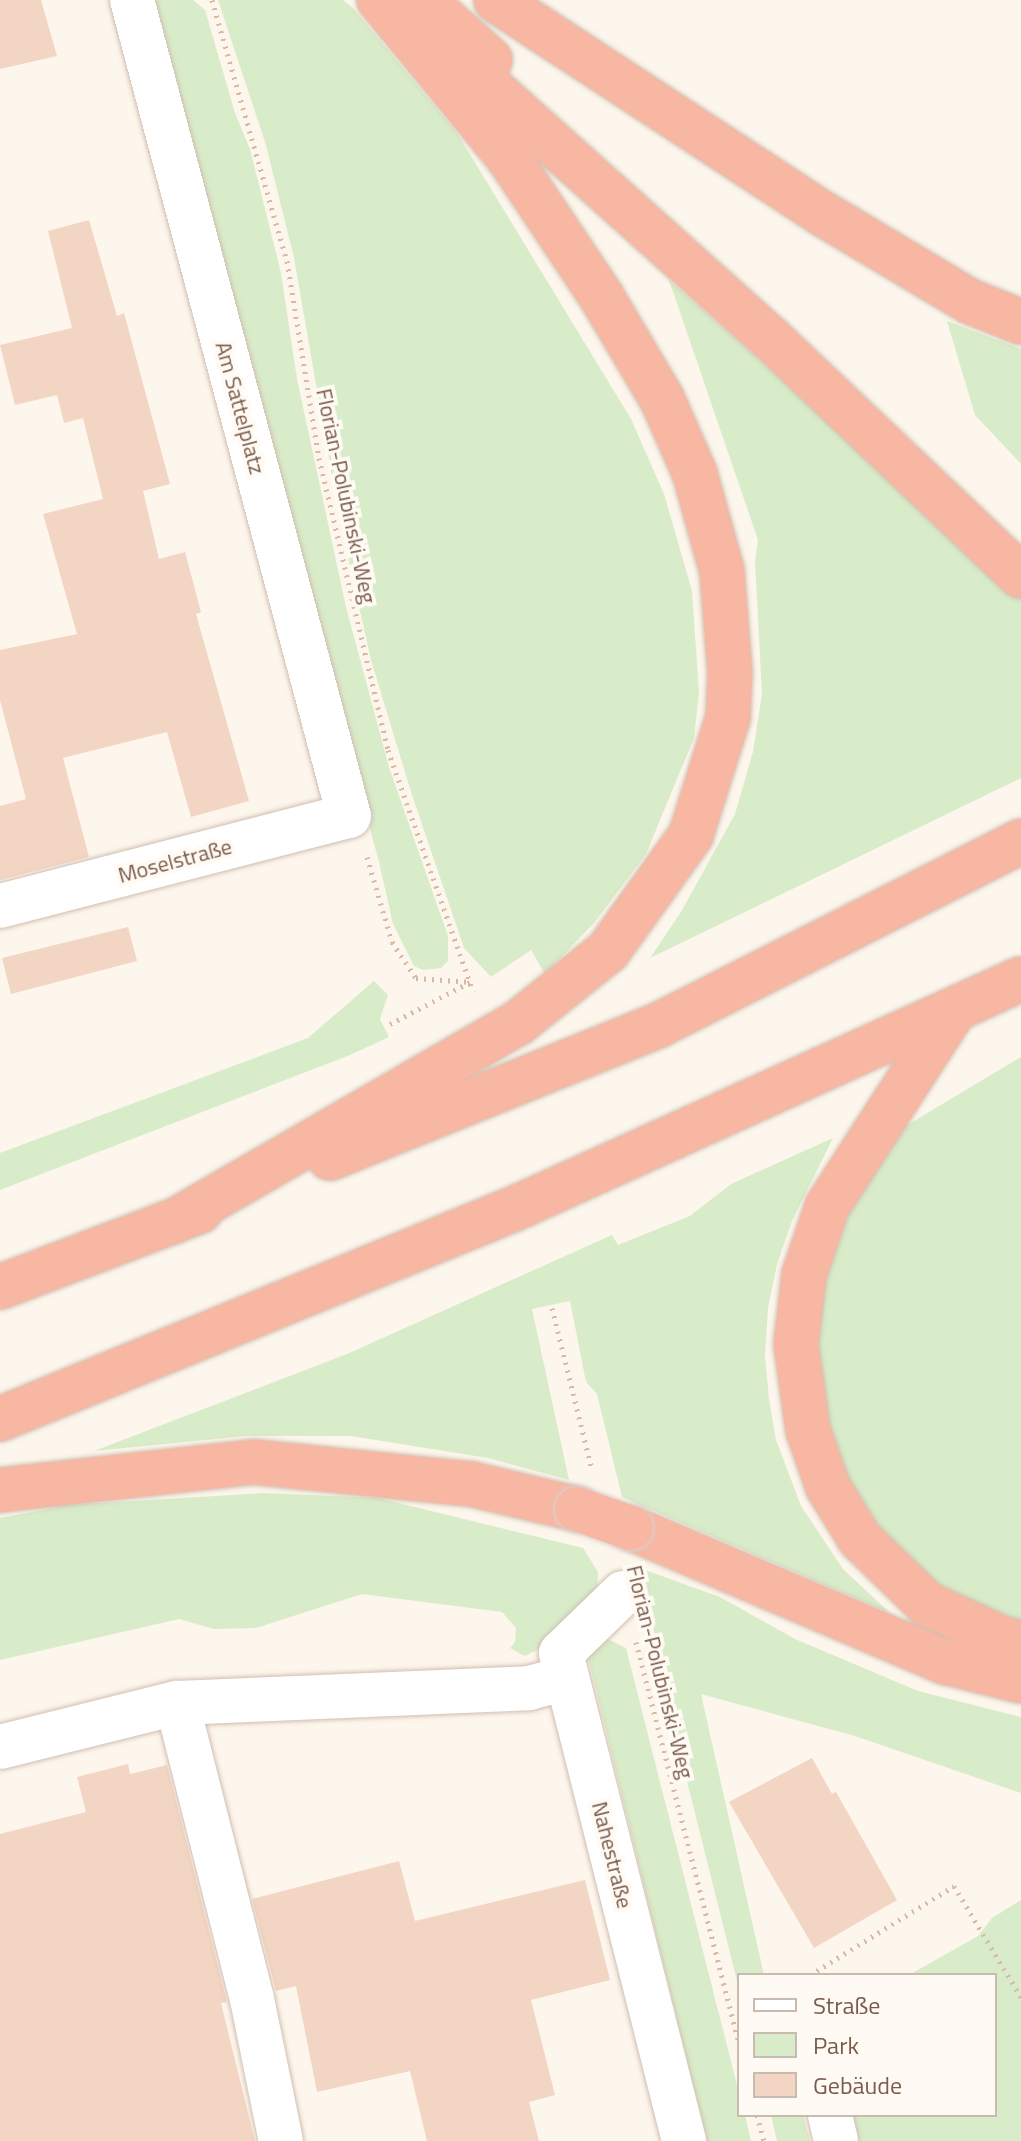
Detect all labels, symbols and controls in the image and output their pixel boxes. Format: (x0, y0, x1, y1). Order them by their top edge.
street label: Am Sattelplatz (210, 339, 270, 477)
street label: Florian-Polubinski-Weg (310, 386, 382, 606)
street label: Moselstraße (115, 833, 235, 889)
street label: Florian-Polubinski-Weg (621, 1563, 699, 1781)
street label: Nahestraße (586, 1799, 638, 1911)
legend (737, 1973, 997, 2117)
text: Straße (813, 1987, 880, 2023)
text: Park (813, 2027, 859, 2063)
text: Gebäude (813, 2067, 902, 2103)

